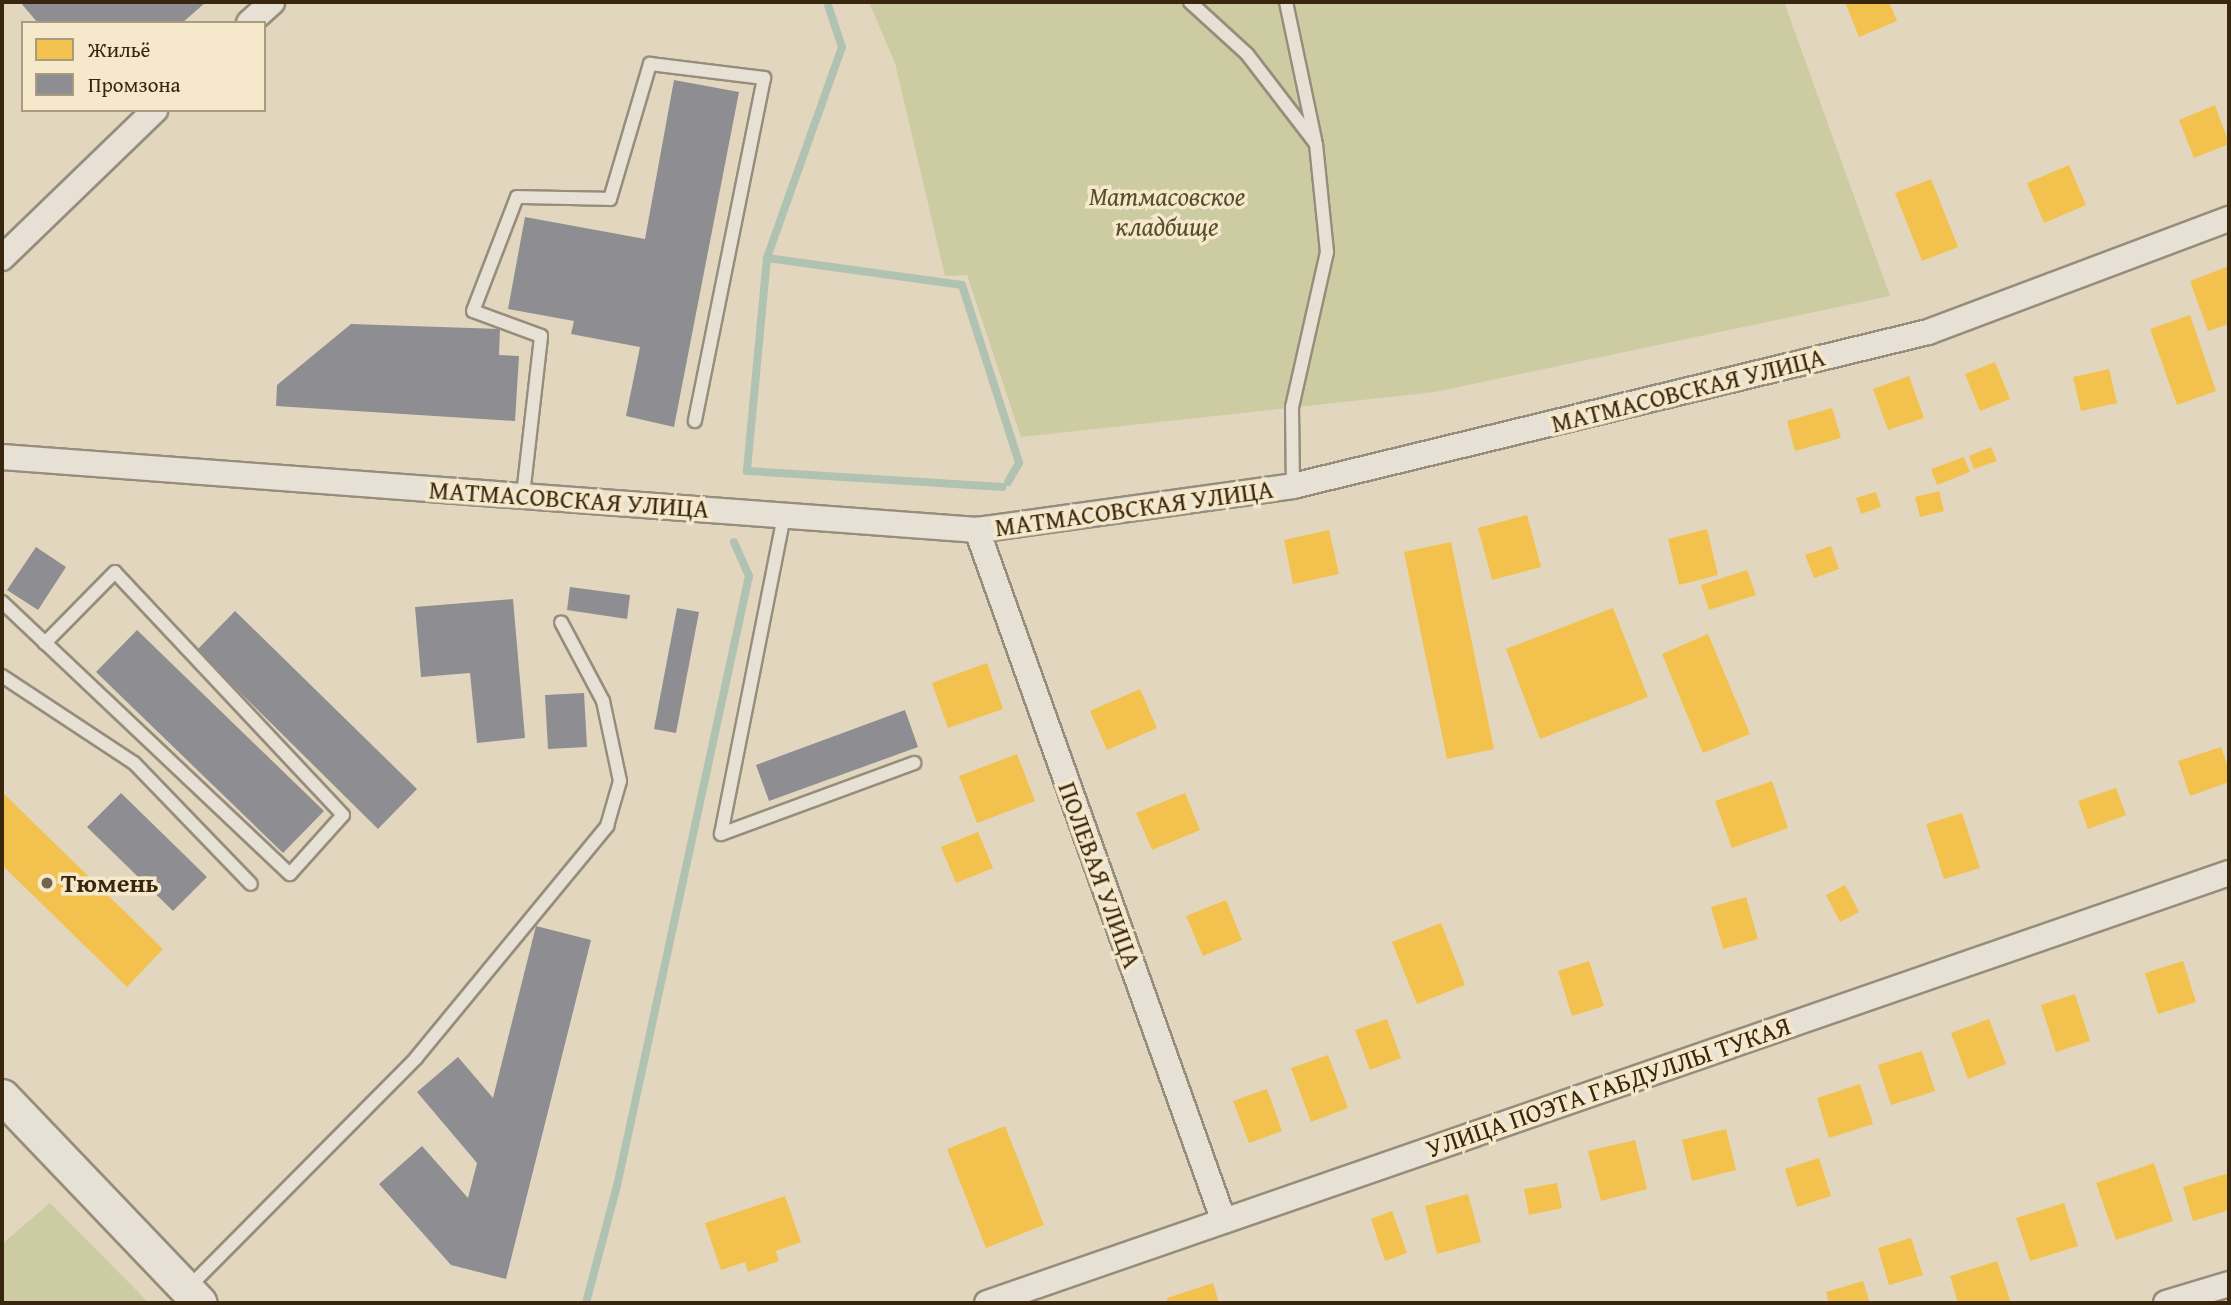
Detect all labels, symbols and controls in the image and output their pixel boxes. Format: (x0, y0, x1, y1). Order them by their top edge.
legend (21, 21, 266, 112)
text: Жильё (88, 34, 150, 65)
text: Промзона (88, 69, 181, 100)
park label: Матмасовское кладбище (1089, 180, 1245, 242)
street label: МАТМАСОВСКАЯ УЛИЦА (1548, 341, 1828, 439)
street label: МАТМАСОВСКАЯ УЛИЦА (993, 473, 1275, 543)
street label: МАТМАСОВСКАЯ УЛИЦА (428, 474, 710, 524)
street label: ПОЛЕВАЯ УЛИЦА (1052, 778, 1148, 972)
place label: Тюмень (61, 867, 159, 899)
marker: Тюмень (39, 875, 55, 891)
street label: УЛИЦА ПОЭТА ГАБДУЛЛЫ ТУКАЯ (1422, 1010, 1794, 1164)

